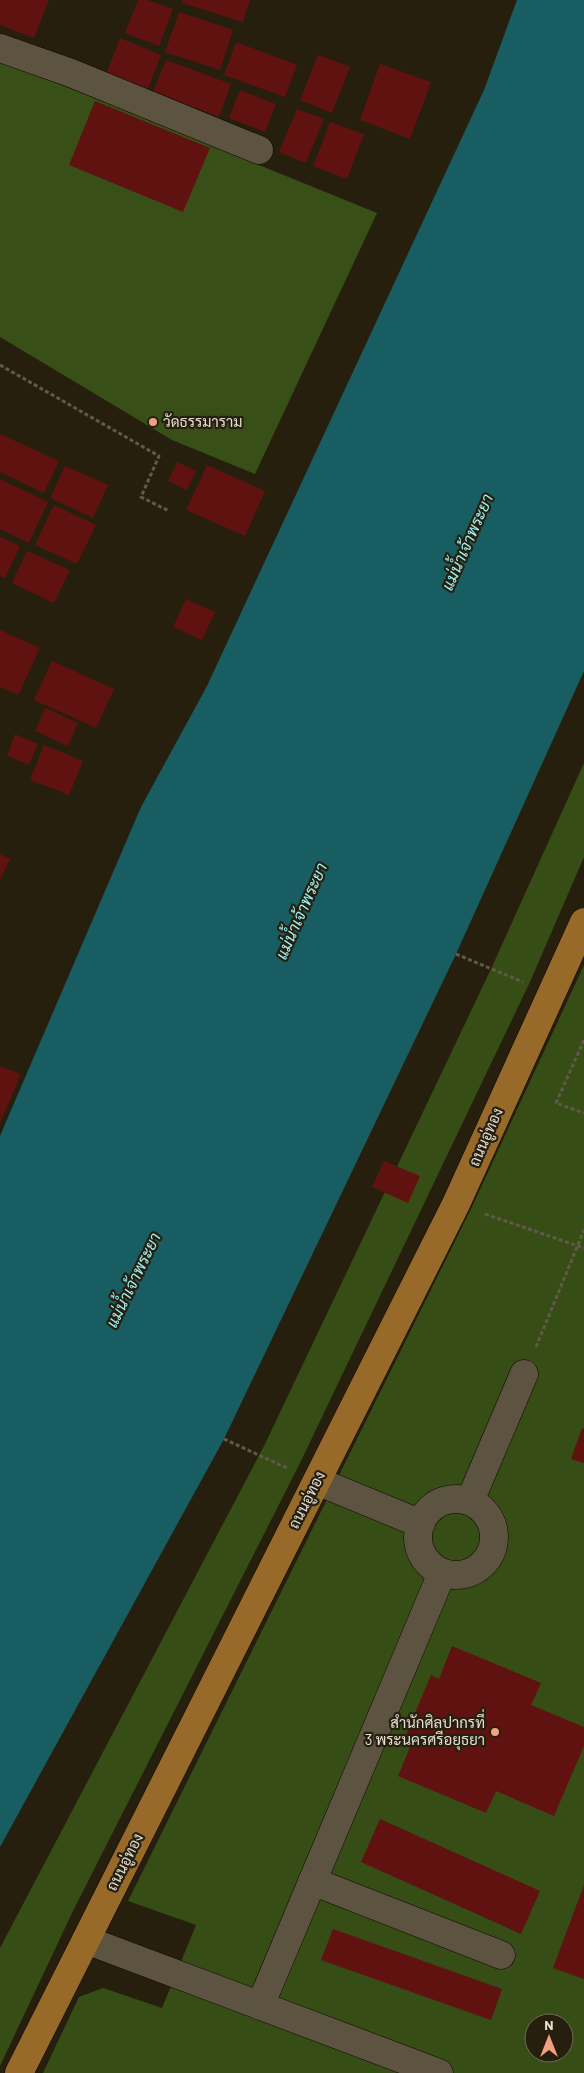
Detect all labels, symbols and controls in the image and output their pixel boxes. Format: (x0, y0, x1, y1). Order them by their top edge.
place label: วัดธรรมาราม (163, 412, 242, 430)
marker: วัดธรรมาราม (147, 416, 159, 428)
water label: แม่น้ำเจ้าพระยา (433, 489, 496, 593)
water label: แม่น้ำเจ้าพระยา (267, 858, 330, 962)
street label: ถนนอู่ทอง (464, 1105, 508, 1169)
water label: แม่น้ำเจ้าพระยา (98, 1227, 164, 1330)
street label: ถนนอู่ทอง (284, 1468, 330, 1532)
place label: สำนักศิลปากรที่ 3 พระนครศรีอยุธยา (365, 1708, 485, 1751)
marker: สำนักศิลปากรที่ 3 พระนครศรีอยุธยา (489, 1726, 501, 1738)
street label: ถนนอู่ทอง (102, 1830, 148, 1894)
north arrow (524, 2013, 574, 2063)
text: N (544, 2016, 554, 2033)

